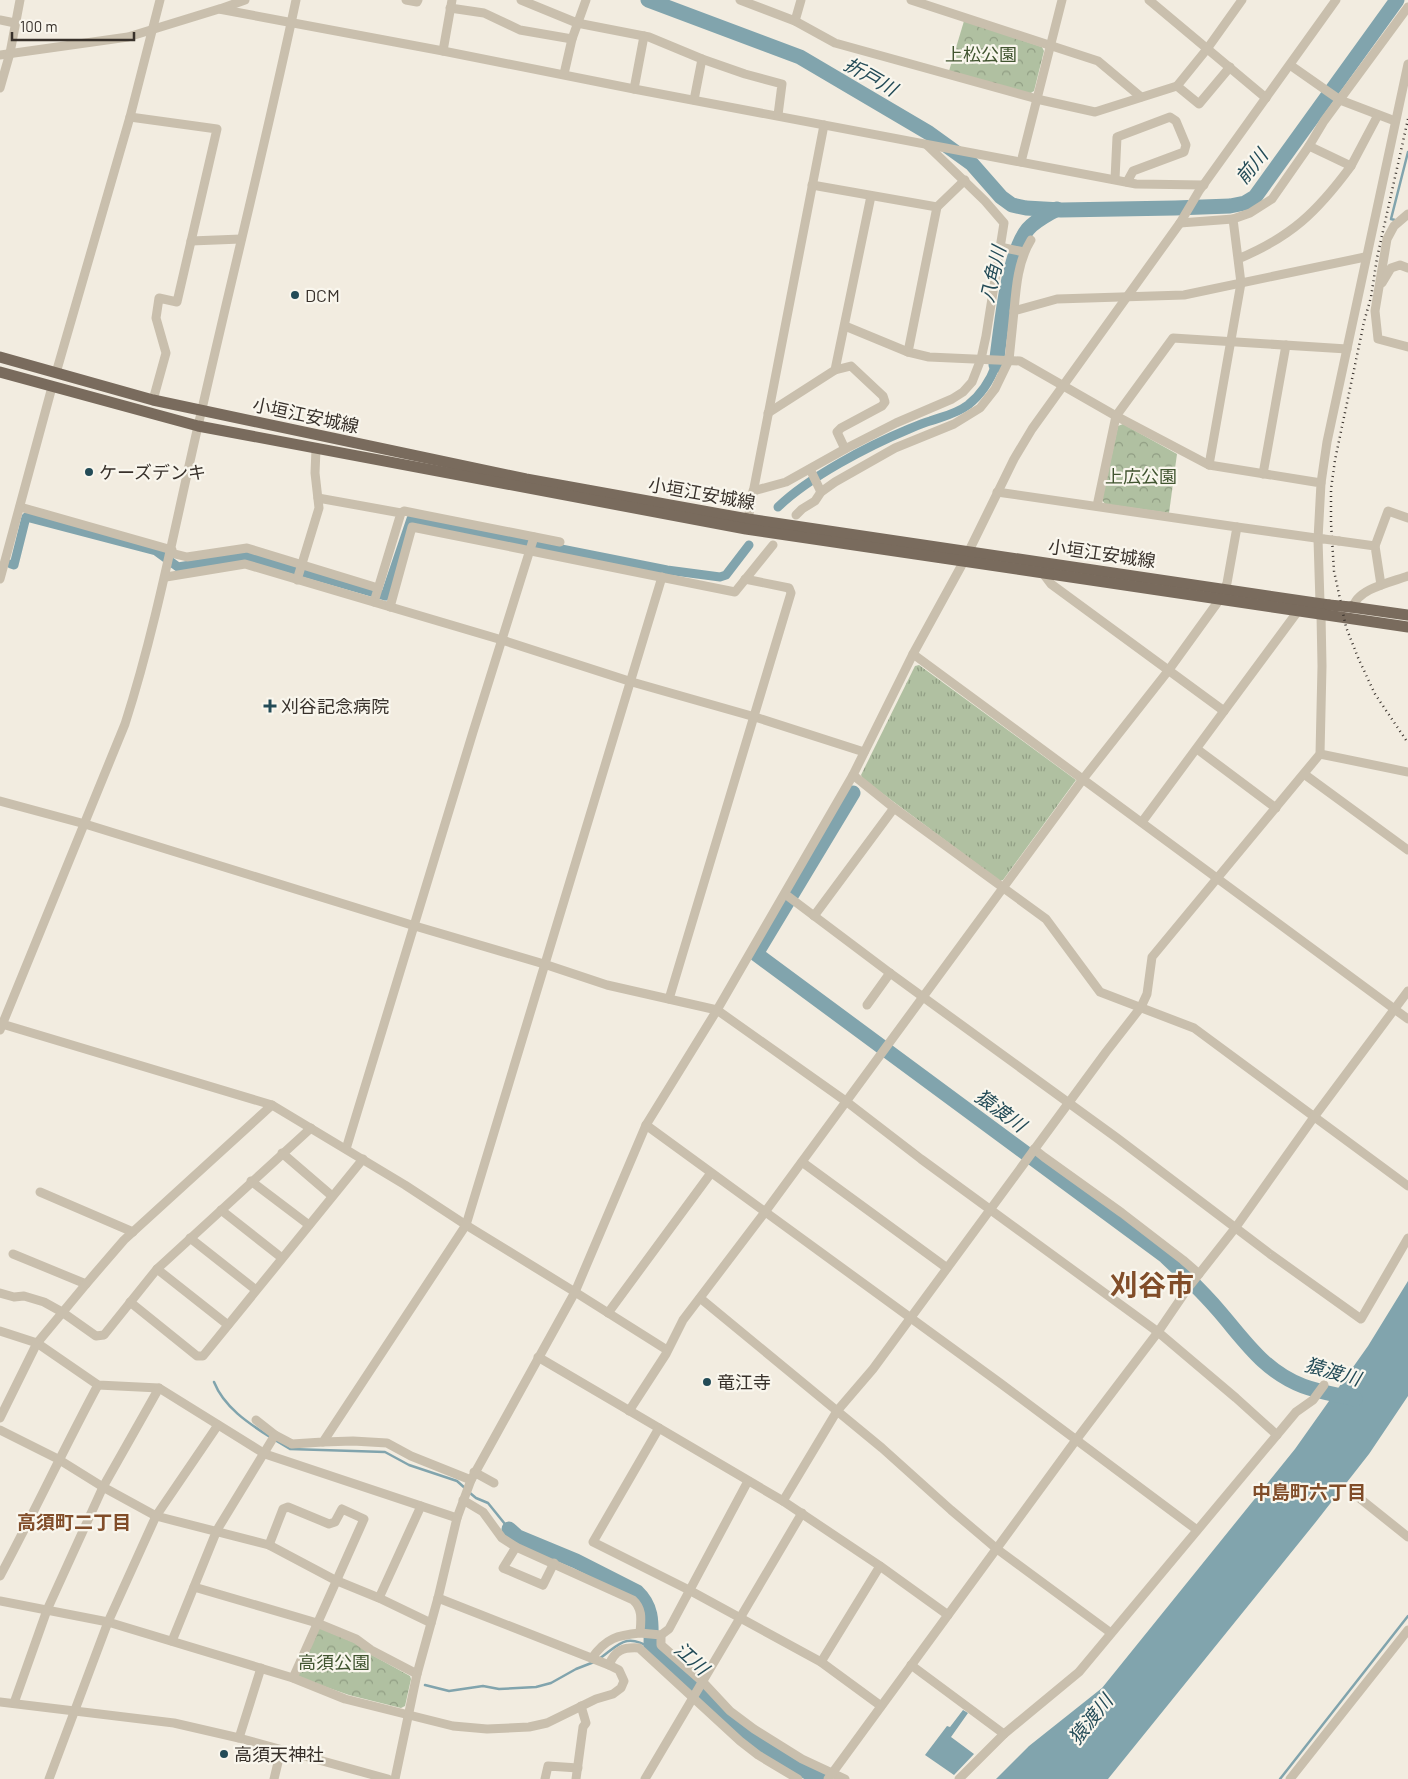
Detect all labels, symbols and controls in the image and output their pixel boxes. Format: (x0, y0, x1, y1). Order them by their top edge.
scale bar (12, 10, 135, 42)
text: 100 m (20, 17, 58, 35)
park label: 上松公園 (945, 43, 1017, 65)
water label: 折戸川 (841, 52, 903, 101)
water label: 前川 (1230, 142, 1273, 188)
water label: 八角川 (974, 242, 1010, 304)
place label: DCM (305, 284, 340, 306)
marker: DCM (289, 289, 301, 301)
street label: 小垣江安城線 (251, 393, 361, 437)
place label: ケーズデンキ (99, 461, 206, 483)
park label: 上広公園 (1105, 465, 1177, 487)
marker: ケーズデンキ (83, 466, 95, 478)
street label: 小垣江安城線 (647, 473, 757, 513)
street label: 小垣江安城線 (1047, 535, 1157, 571)
place label: 刈谷記念病院 (281, 695, 389, 717)
marker: 刈谷記念病院 (263, 699, 277, 713)
water label: 猿渡川 (971, 1084, 1032, 1137)
district label: 刈谷市 (1110, 1267, 1194, 1301)
water label: 猿渡川 (1302, 1352, 1365, 1390)
place label: 竜江寺 (717, 1371, 771, 1393)
marker: 竜江寺 (701, 1376, 713, 1388)
district label: 中島町六丁目 (1252, 1480, 1366, 1503)
district label: 高須町二丁目 (17, 1510, 131, 1533)
water label: 江川 (670, 1637, 715, 1681)
park label: 高須公園 (298, 1651, 370, 1673)
water label: 猿渡川 (1063, 1688, 1118, 1748)
place label: 高須天神社 (234, 1743, 324, 1765)
marker: 高須天神社 (218, 1748, 230, 1760)

